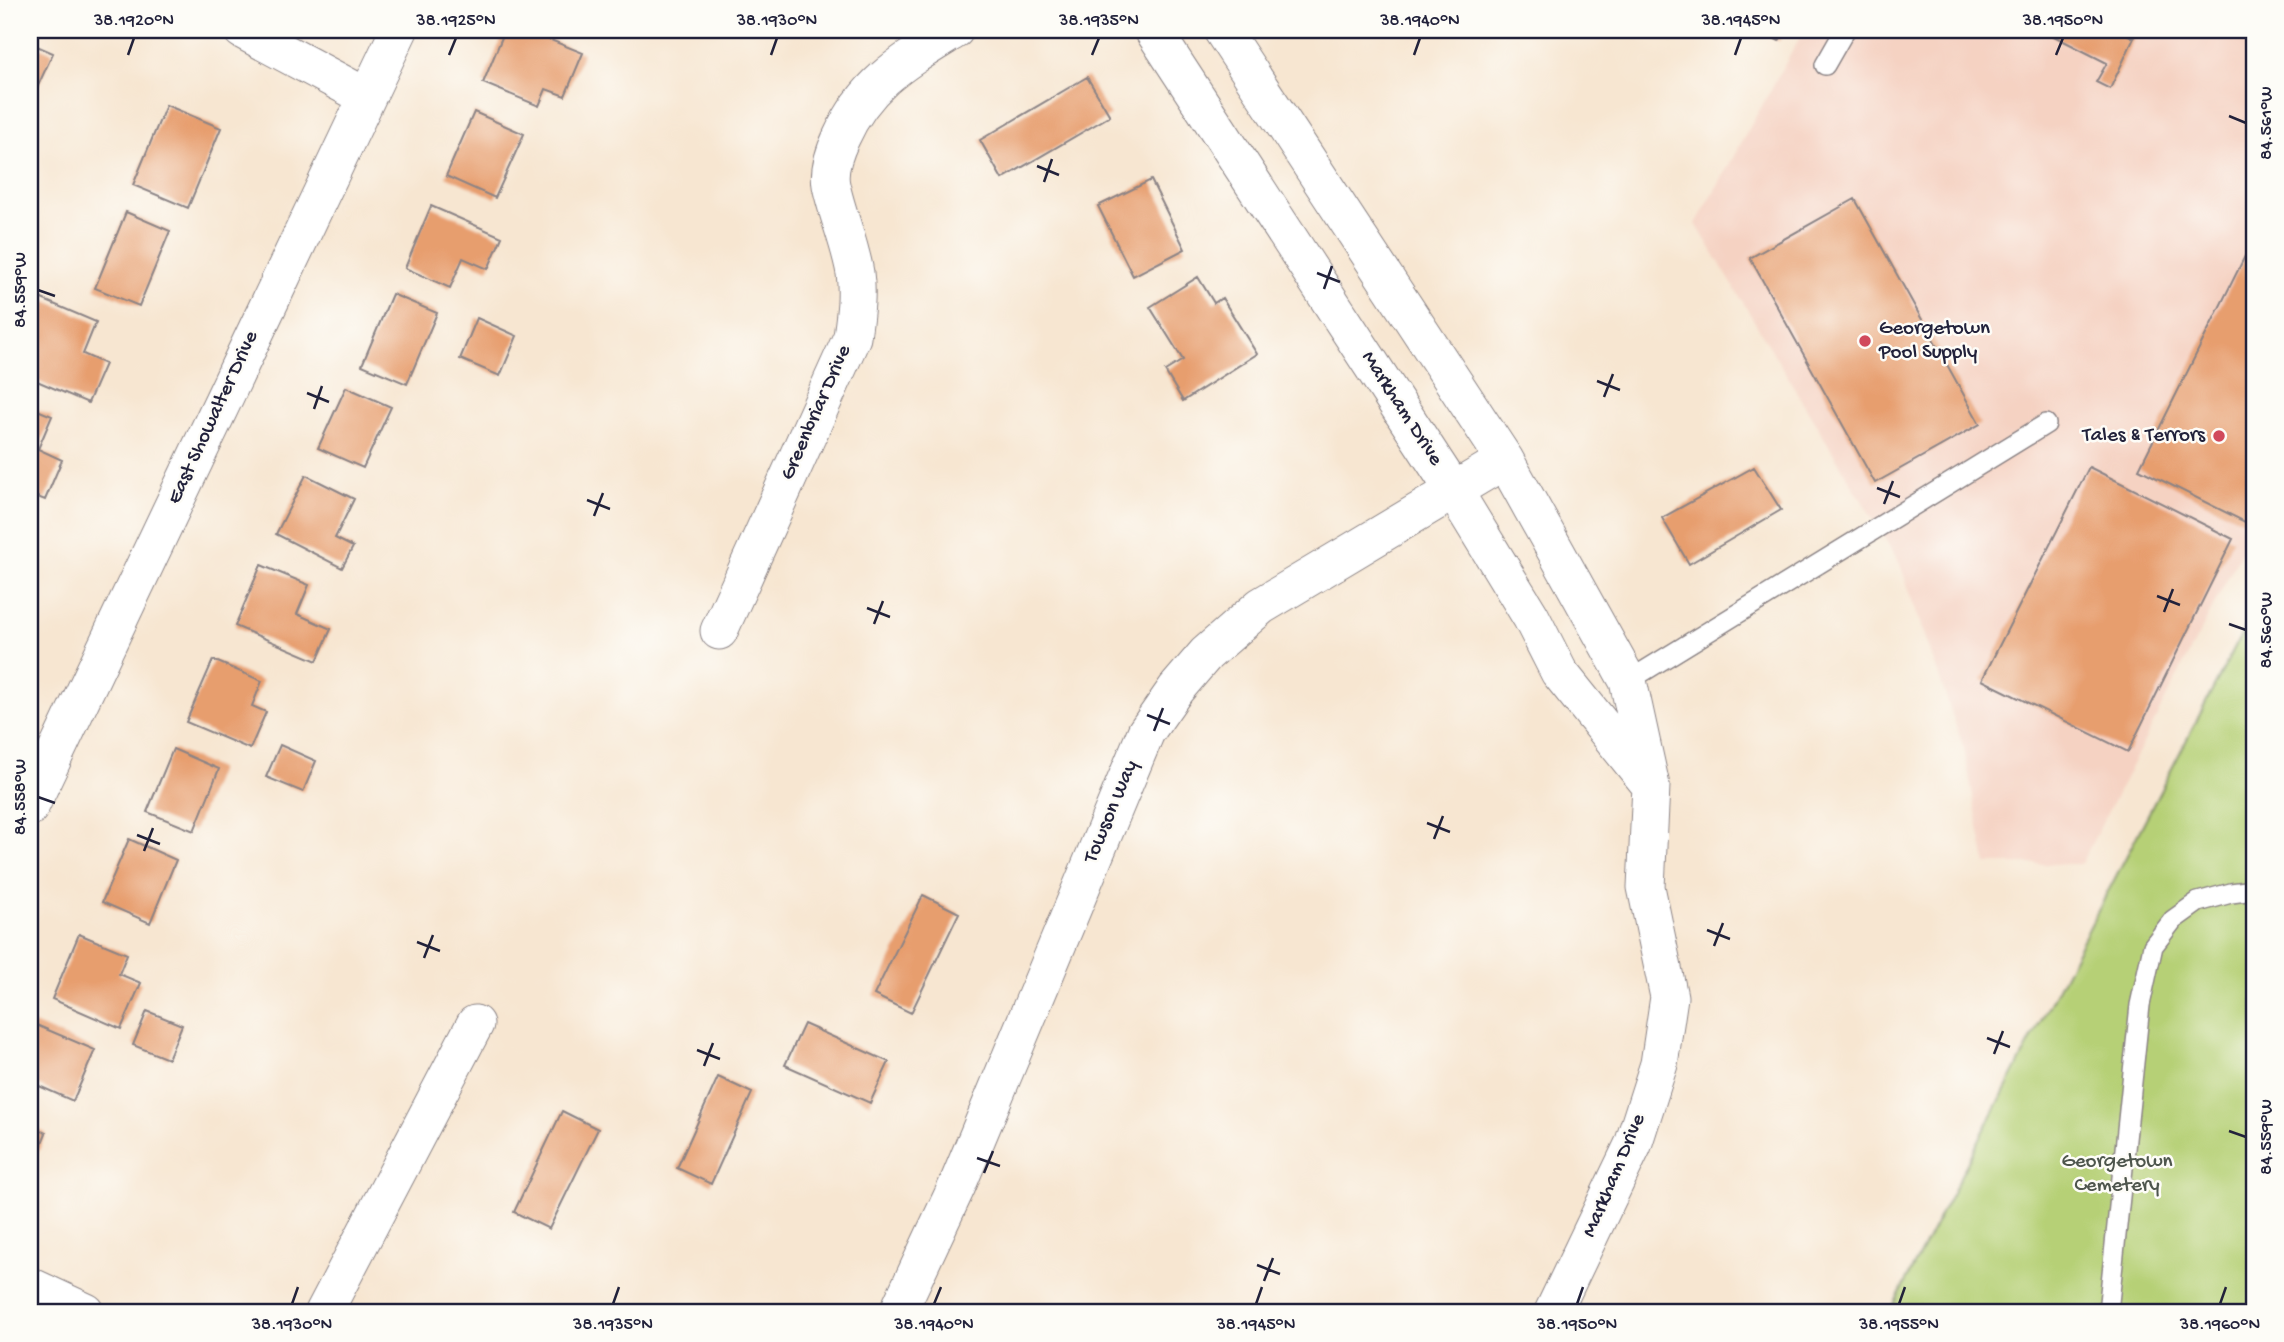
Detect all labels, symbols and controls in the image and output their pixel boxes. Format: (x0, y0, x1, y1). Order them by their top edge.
text: 38.1920°N (93, 11, 174, 32)
text: 38.1925°N (415, 11, 496, 32)
text: 38.1930°N (736, 11, 817, 32)
text: 38.1935°N (1058, 11, 1139, 32)
text: 38.1940°N (1379, 11, 1460, 32)
text: 38.1945°N (1701, 11, 1780, 32)
text: 38.1950°N (2022, 11, 2103, 32)
text: 84.561°W (2257, 86, 2278, 160)
text: 84.559°W (11, 252, 32, 328)
place label: Georgetown Pool Supply (1878, 317, 1990, 366)
street label: East Showalter Drive (163, 326, 266, 509)
marker: Georgetown Pool Supply (1857, 333, 1873, 349)
street label: Greenbriar Drive (776, 341, 858, 484)
street label: Markham Drive (1355, 347, 1448, 472)
place label: Tales & Terrors (2082, 424, 2206, 449)
marker: Tales & Terrors (2211, 428, 2227, 444)
text: 84.560°W (2257, 592, 2278, 668)
street label: Towson Way (1079, 757, 1145, 868)
text: 84.558°W (11, 759, 32, 835)
text: 84.559°W (2257, 1099, 2278, 1175)
street label: Markham Drive (1578, 1109, 1653, 1241)
park label: Georgetown Cemetery (2062, 1150, 2172, 1199)
text: 38.1930°N (251, 1315, 332, 1336)
text: 38.1935°N (572, 1315, 653, 1336)
text: 38.1940°N (893, 1315, 974, 1336)
text: 38.1945°N (1216, 1315, 1295, 1336)
text: 38.1950°N (1536, 1315, 1617, 1336)
text: 38.1955°N (1858, 1315, 1939, 1336)
text: 38.1960°N (2179, 1315, 2260, 1336)

